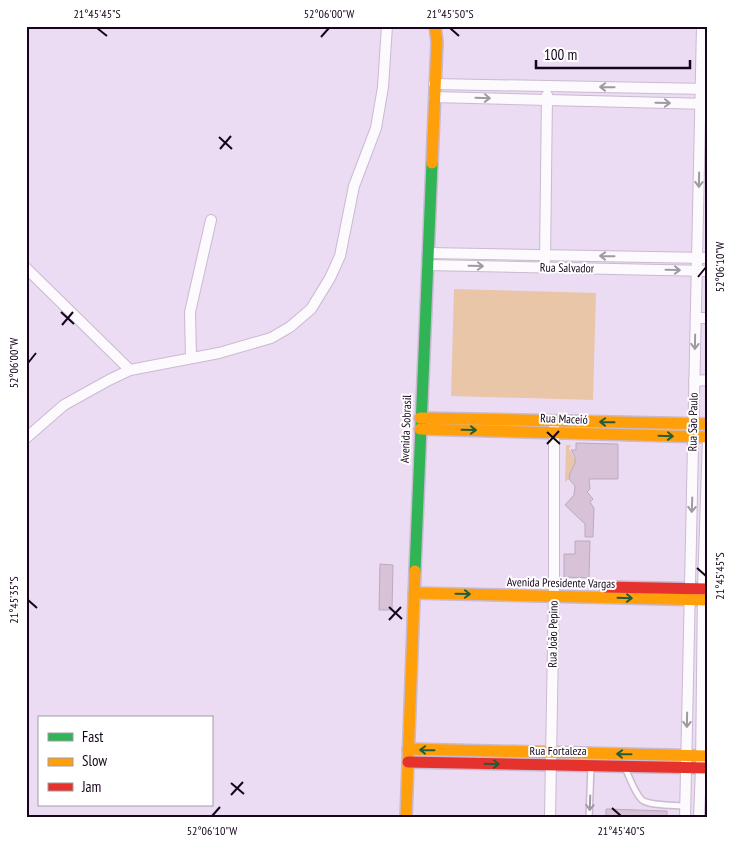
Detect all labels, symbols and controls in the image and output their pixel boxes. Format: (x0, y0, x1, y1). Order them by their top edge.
text: 21°45'45"S (73, 6, 121, 21)
text: 52°06'00"W (304, 6, 354, 21)
text: 21°45'50"S (426, 6, 474, 21)
scale bar (536, 38, 690, 70)
text: 100 m (544, 45, 577, 64)
one-way arrow (599, 83, 615, 92)
one-way arrow (474, 93, 490, 103)
one-way arrow (654, 98, 670, 108)
one-way arrow (694, 172, 703, 188)
text: 52°06'10"W (712, 242, 727, 292)
one-way arrow (599, 251, 615, 261)
street label: Rua Salvador (540, 260, 595, 275)
one-way arrow (468, 261, 484, 271)
one-way arrow (665, 265, 681, 275)
one-way arrow (690, 334, 700, 350)
text: 52°06'00"W (6, 338, 21, 388)
street label: Rua São Paulo (684, 392, 701, 452)
street label: Avenida Sobrasil (397, 394, 414, 463)
street label: Rua Maceió (540, 410, 588, 427)
one-way arrow (599, 417, 615, 426)
one-way arrow (460, 426, 476, 435)
one-way arrow (658, 431, 674, 441)
one-way arrow (687, 497, 696, 513)
text: 21°45'45"S (712, 552, 727, 600)
street label: Avenida Presidente Vargas (507, 574, 615, 591)
text: 21°45'35"S (6, 576, 21, 624)
one-way arrow (454, 589, 471, 599)
one-way arrow (617, 594, 633, 603)
street label: Rua João Pepino (544, 600, 561, 668)
one-way arrow (682, 712, 692, 728)
legend (38, 716, 212, 806)
text: Fast (82, 727, 103, 746)
street label: Rua Fortaleza (530, 743, 587, 758)
one-way arrow (419, 745, 435, 755)
one-way arrow (616, 749, 632, 759)
text: Slow (82, 751, 107, 770)
one-way arrow (483, 759, 499, 769)
text: Jam (81, 777, 101, 796)
one-way arrow (585, 795, 594, 811)
text: 52°06'10"W (187, 823, 237, 838)
text: 21°45'40"S (597, 823, 645, 838)

